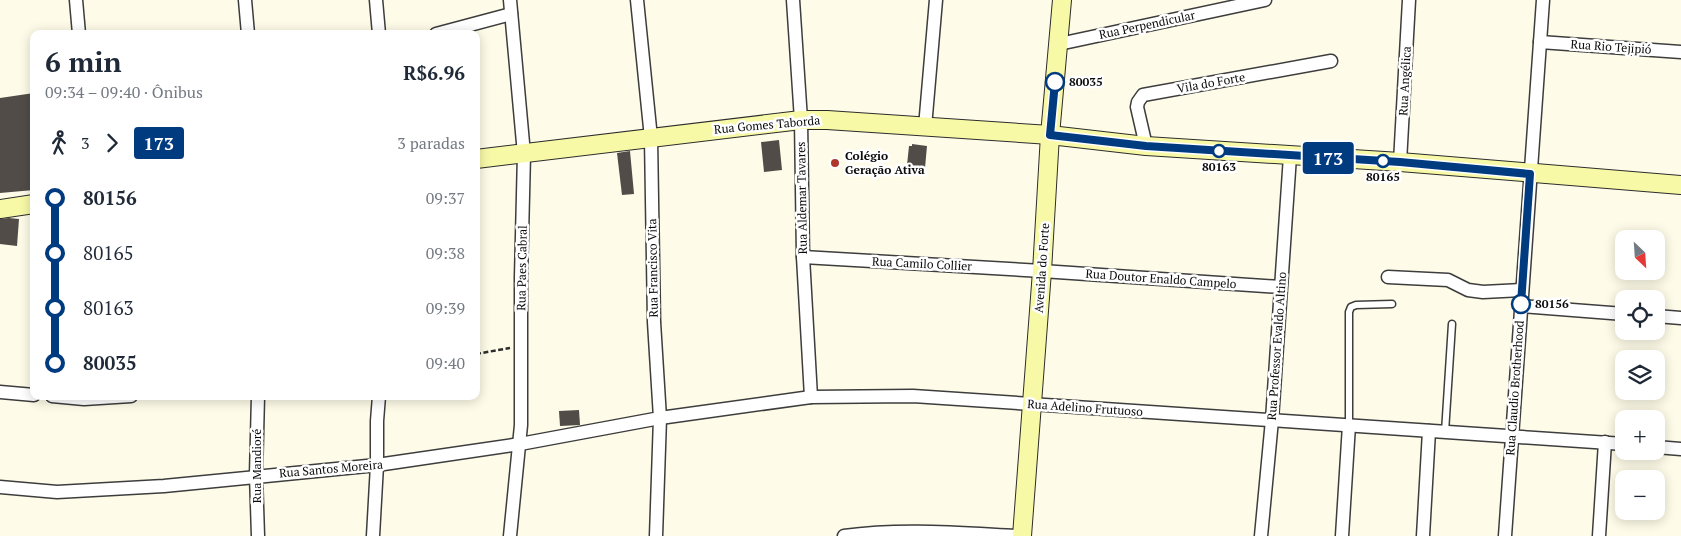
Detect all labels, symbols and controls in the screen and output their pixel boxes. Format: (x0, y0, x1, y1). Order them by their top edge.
street label: Rua Perpendicular (1097, 7, 1197, 42)
street label: Rua Rio Tejipió (1570, 36, 1652, 57)
text: 6 min (45, 43, 122, 80)
street label: Rua Angélica (1395, 46, 1414, 116)
text: R$6.96 (403, 60, 465, 85)
street label: Vila do Forte (1176, 69, 1246, 96)
marker: 80035 (1045, 72, 1065, 92)
place label: 80035 (1069, 74, 1103, 89)
text: 09:34 – 09:40 · Ônibus (45, 81, 203, 103)
street label: Rua Gomes Taborda (713, 112, 821, 137)
icon: walk (45, 129, 73, 157)
icon: forward (98, 129, 126, 157)
text: 173 (144, 131, 174, 155)
text: 3 (81, 132, 90, 154)
text: 3 paradas (397, 132, 465, 154)
street label: Rua Aldemar Tavares (793, 141, 810, 255)
line badge: 173 (1299, 142, 1357, 174)
marker: 80163 (1212, 144, 1226, 158)
text: 173 (1313, 146, 1343, 170)
place label: Colégio Geração Ativa (845, 148, 925, 177)
marker: 80165 (1376, 154, 1390, 168)
marker: Colégio Geração Ativa (829, 157, 841, 169)
place label: 80163 (1202, 159, 1236, 174)
place label: 80165 (1366, 169, 1400, 184)
text: 80156 (83, 185, 137, 210)
text: 09:37 (426, 187, 465, 209)
street label: Rua Francisco Vita (644, 218, 661, 318)
street label: Avenida do Forte (1031, 223, 1052, 313)
street label: Rua Paes Cabral (513, 225, 530, 311)
north arrow (1615, 230, 1665, 280)
map controls (1615, 230, 1665, 520)
text: 80165 (83, 240, 134, 265)
text: 09:38 (426, 242, 465, 264)
street label: Rua Camilo Collier (872, 253, 973, 274)
street label: Rua Doutor Enaldo Campelo (1085, 266, 1237, 291)
street label: Rua Professor Evaldo Altino (1264, 271, 1289, 421)
button: locate (1615, 290, 1665, 340)
marker: 80156 (1511, 294, 1531, 314)
text: 80163 (83, 295, 134, 320)
place label: 80156 (1535, 296, 1569, 311)
text: 09:39 (426, 297, 465, 319)
street label: Rua Claudio Brotherhood (1502, 320, 1527, 456)
text: 80035 (83, 350, 137, 375)
button: layers (1615, 350, 1665, 400)
text: 09:40 (426, 352, 465, 374)
street label: Rua Adelino Frutuoso (1027, 396, 1144, 419)
button: + (1615, 410, 1665, 460)
street label: Rua Mandioré (249, 429, 264, 503)
street label: Rua Santos Moreira (278, 456, 384, 481)
button: − (1615, 470, 1665, 520)

